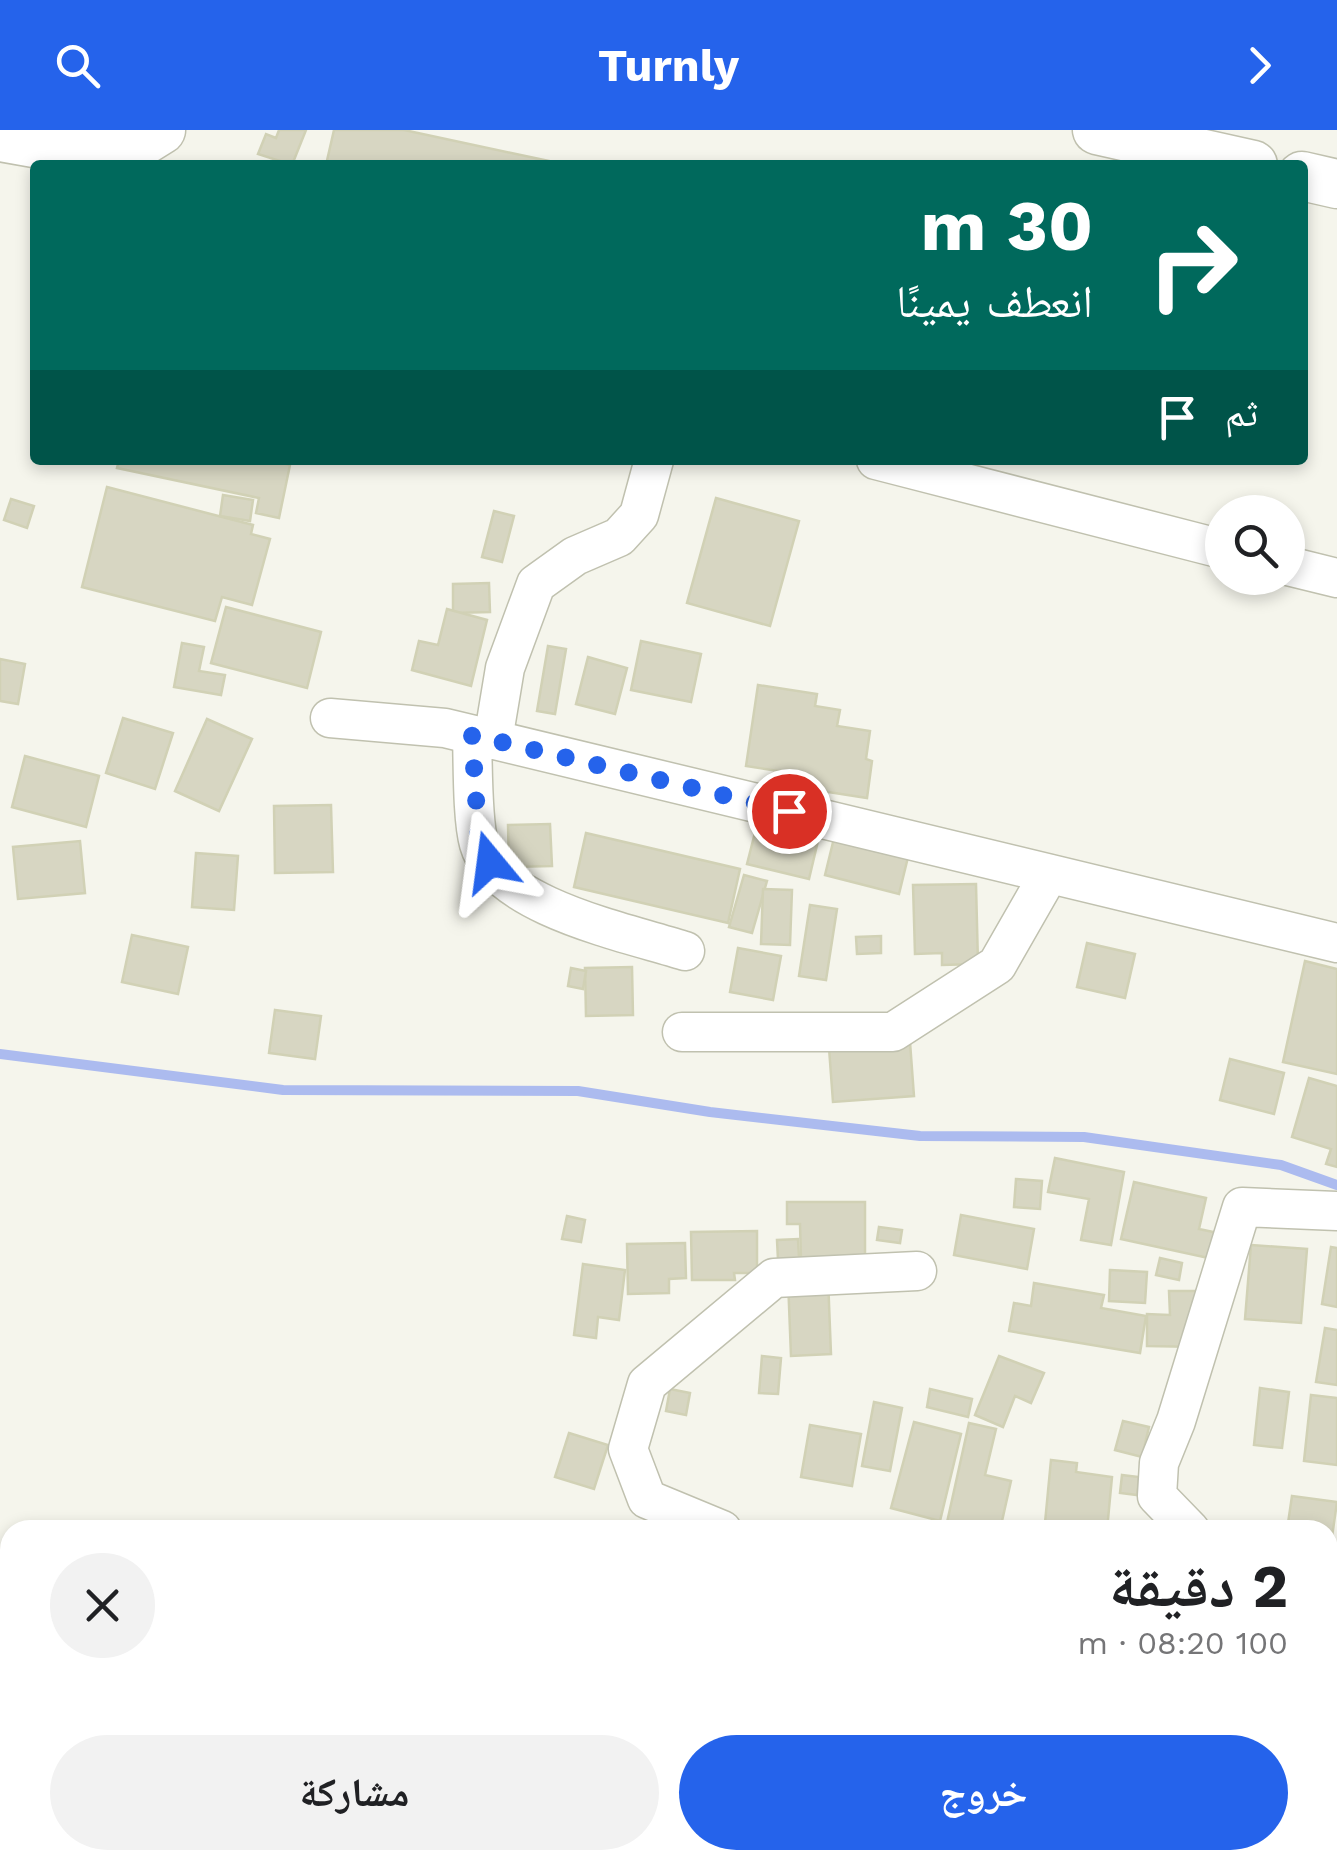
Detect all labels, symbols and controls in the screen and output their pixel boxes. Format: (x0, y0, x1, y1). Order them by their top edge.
icon: search (50, 38, 105, 93)
icon: forward (1232, 38, 1287, 93)
text: Turnly (598, 39, 739, 92)
text: 30 m (921, 185, 1093, 267)
icon: right (1128, 200, 1258, 330)
text: انعطف يمينًا (896, 275, 1093, 328)
icon: arrive (1150, 390, 1205, 445)
text: ثم (1225, 391, 1258, 435)
map controls (1205, 495, 1305, 595)
button: search (1205, 495, 1305, 595)
pin (747, 769, 832, 854)
icon: arrive (762, 784, 817, 839)
position arrow (438, 810, 542, 914)
text: 2 دقيقة (1109, 1551, 1288, 1622)
button: close (50, 1553, 155, 1658)
text: 100 m · 08:20 (1078, 1624, 1288, 1662)
button: مشاركة (50, 1735, 659, 1850)
button: خروج (679, 1735, 1288, 1850)

